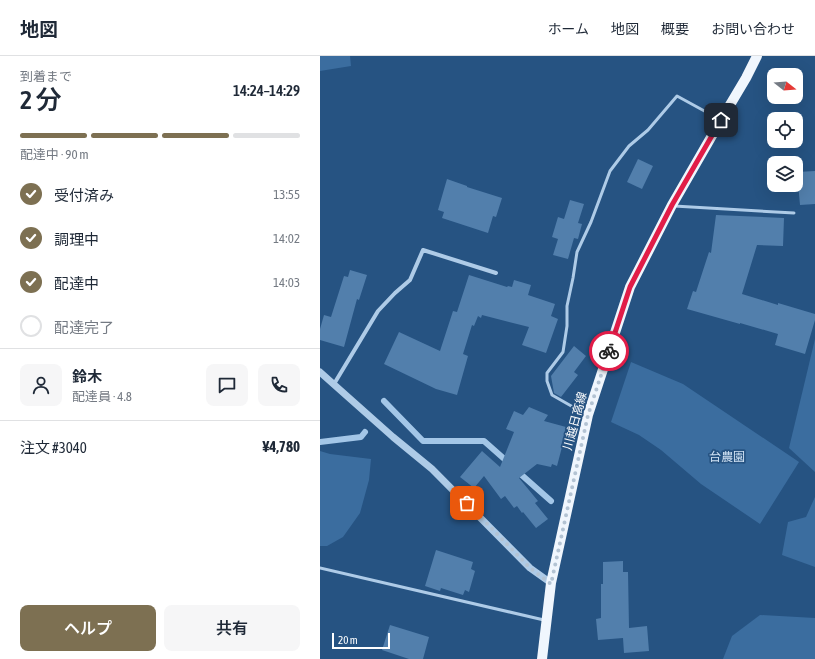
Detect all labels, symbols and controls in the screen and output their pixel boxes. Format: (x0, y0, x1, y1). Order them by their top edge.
text: 地図 (20, 18, 58, 40)
text: ホーム (547, 21, 589, 37)
text: 地図 (611, 21, 639, 37)
text: 概要 (661, 21, 689, 37)
text: お問い合わせ (711, 21, 795, 37)
north arrow (767, 68, 803, 104)
map controls (767, 68, 803, 192)
text: 到着まで (20, 69, 72, 84)
text: 14:24–14:29 (233, 82, 300, 99)
text: 2 分 (20, 85, 62, 115)
pin (704, 103, 738, 137)
icon: home (710, 109, 732, 131)
button: locate (767, 112, 803, 148)
text: 配達中 · 90 m (20, 147, 89, 162)
button: layers (767, 156, 803, 192)
icon: check (20, 183, 42, 205)
text: 受付済み (54, 187, 114, 204)
text: 13:55 (273, 187, 300, 202)
icon: check (20, 227, 42, 249)
text: 調理中 (54, 231, 99, 248)
text: 14:02 (273, 231, 300, 246)
icon: check (20, 271, 42, 293)
text: 配達中 (54, 275, 99, 292)
text: 14:03 (273, 275, 300, 290)
text: 配達完了 (54, 319, 114, 336)
courier (589, 331, 629, 371)
icon: bike (598, 340, 620, 362)
button: person (20, 364, 62, 406)
button: chat (206, 364, 248, 406)
button: phone (258, 364, 300, 406)
text: 鈴木 (72, 368, 102, 385)
text: 配達員 · 4.8 (72, 389, 132, 404)
street label: 川越日高線 (560, 390, 590, 452)
text: ¥4,780 (262, 438, 300, 455)
text: 注文 #3040 (20, 439, 87, 456)
park label: 台農園 (709, 450, 745, 464)
pin (450, 486, 484, 520)
icon: bag (456, 492, 478, 514)
button: ヘルプ (20, 605, 156, 651)
button: 共有 (164, 605, 300, 651)
scale bar (332, 631, 390, 650)
text: 20 m (338, 634, 358, 646)

